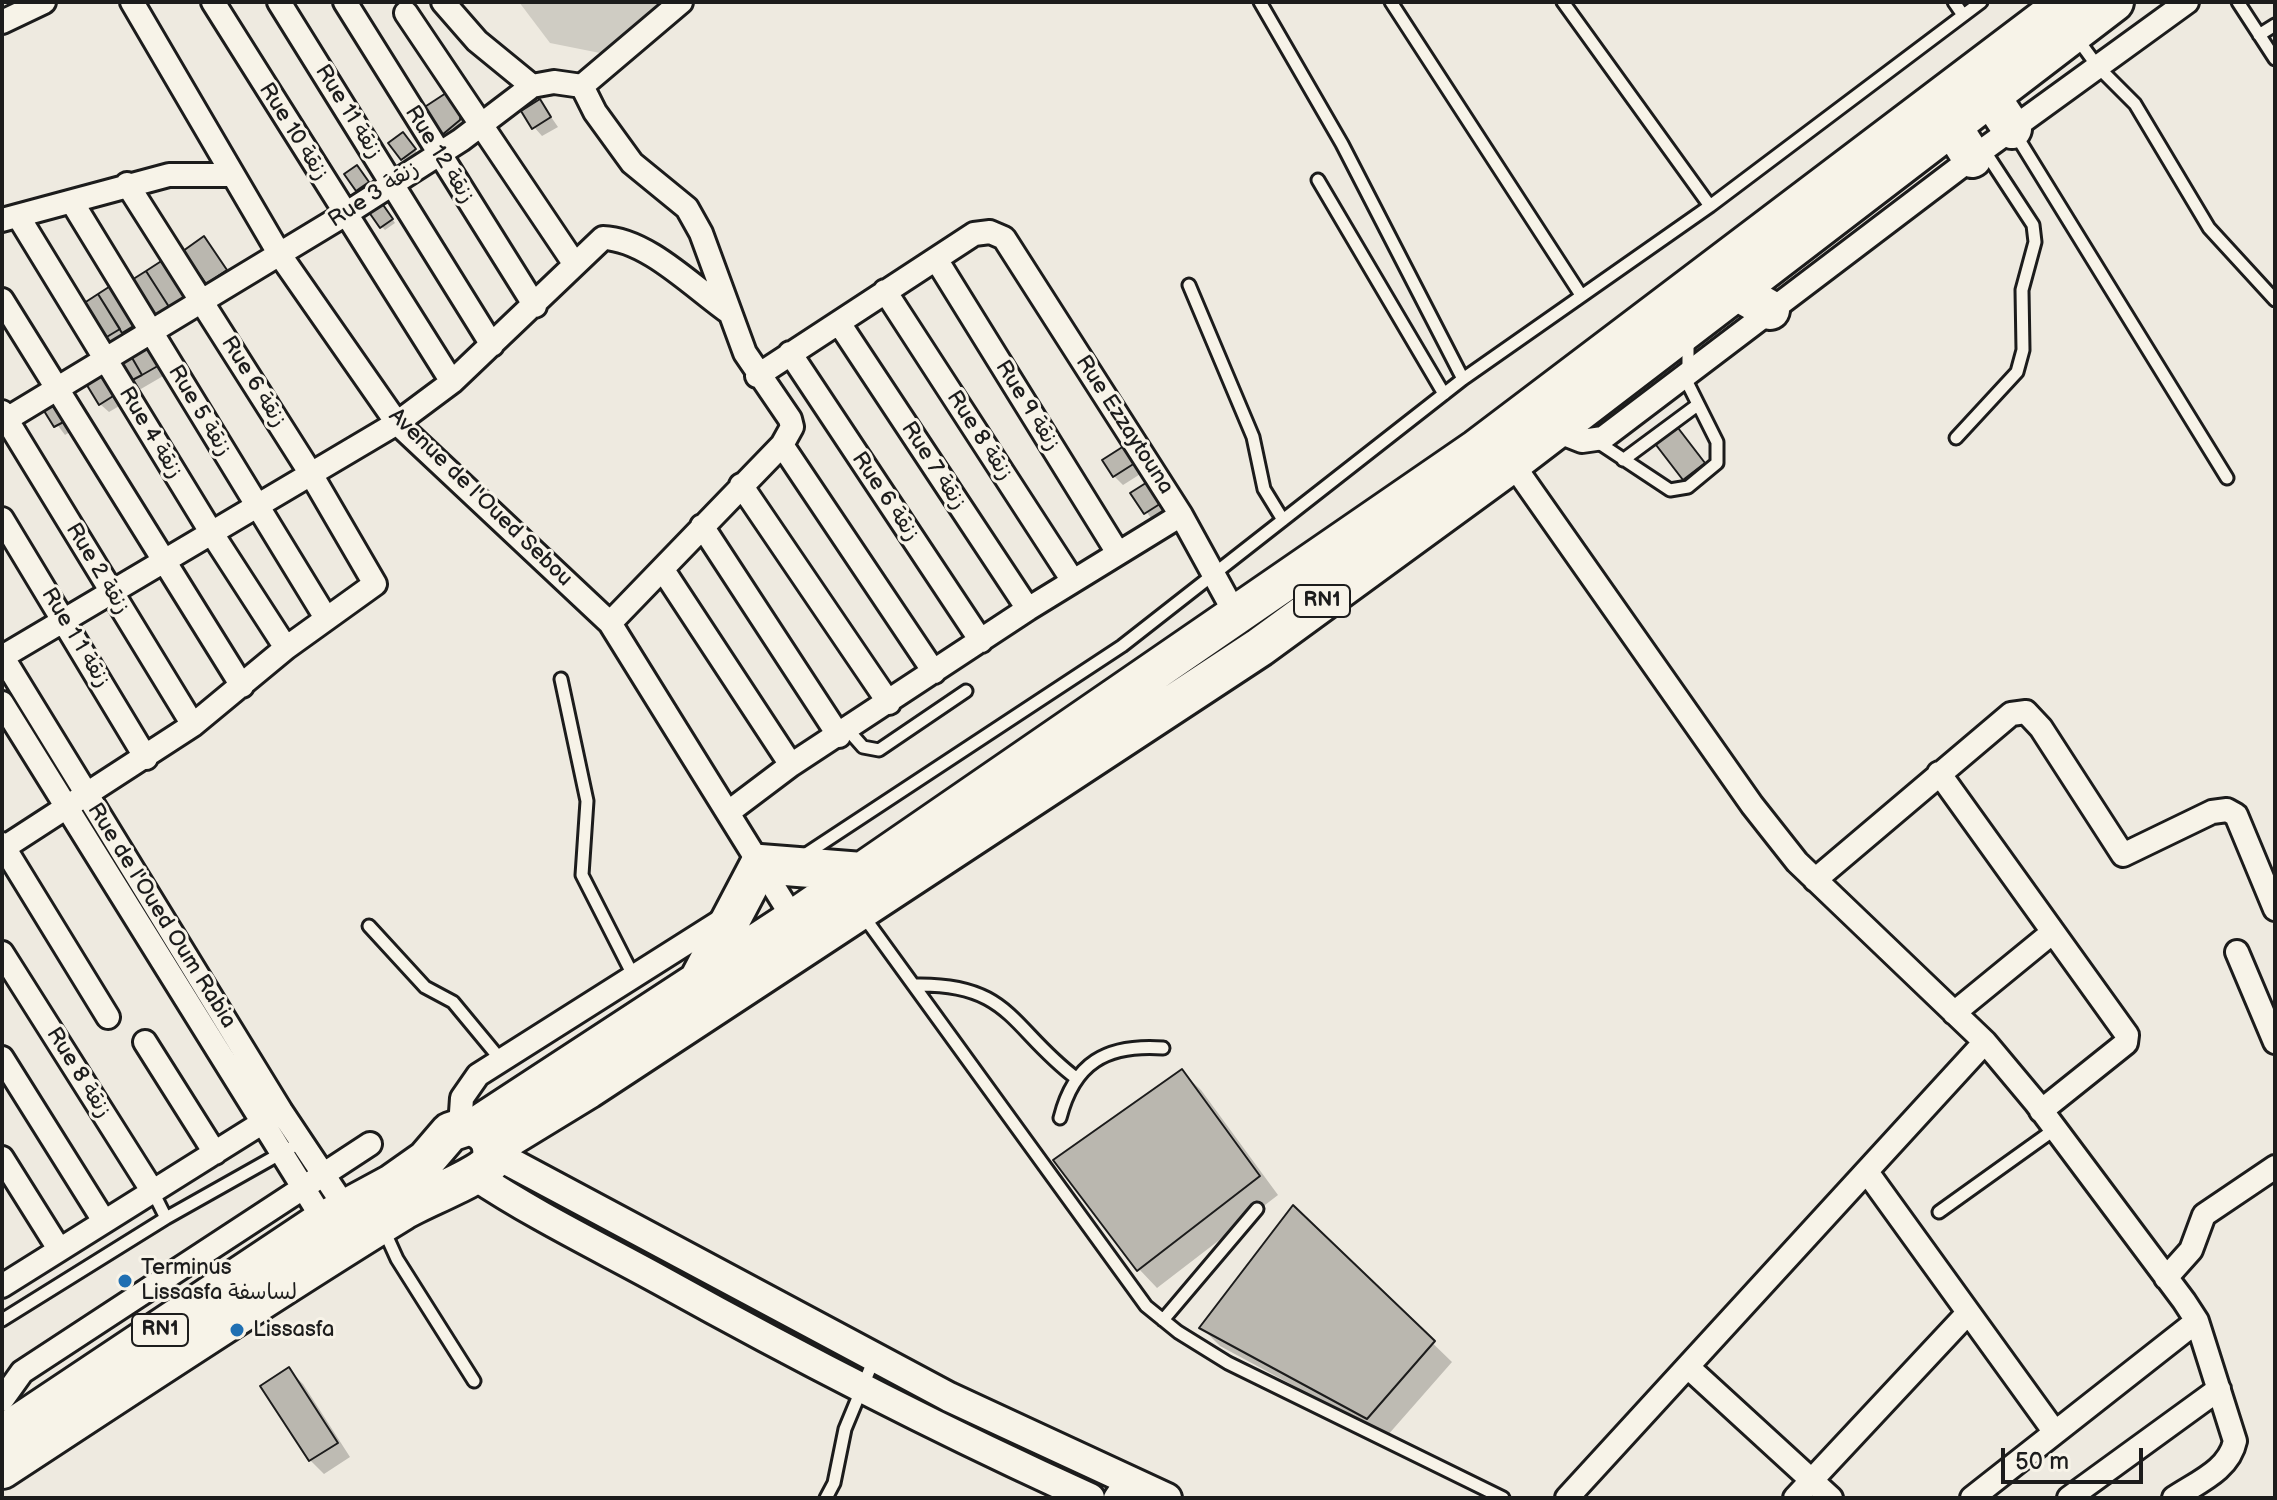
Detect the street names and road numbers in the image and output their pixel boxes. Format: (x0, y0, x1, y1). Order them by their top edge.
street label: Rue 11 زنقة (309, 60, 387, 164)
street label: Rue 10 زنقة (253, 78, 333, 186)
street label: Rue 12 زنقة (399, 101, 479, 209)
street label: Rue 3 زنقة (324, 156, 424, 234)
street label: Rue 6 زنقة (215, 332, 291, 432)
street label: Rue Ezzaytouna (1069, 351, 1179, 499)
street label: Rue 9 زنقة (989, 356, 1065, 456)
street label: Rue 5 زنقة (162, 361, 236, 461)
street label: Rue 4 زنقة (112, 382, 188, 484)
street label: Rue 8 زنقة (940, 386, 1018, 486)
street label: Avenue de l'Oued Sebou (383, 403, 577, 593)
street label: Rue 7 زنقة (895, 417, 971, 515)
street label: Rue 6 زنقة (845, 447, 925, 547)
street label: Rue 2 زنقة (59, 519, 135, 619)
street label: Rue 1 زنقة 1 (35, 583, 115, 693)
road number: RN1 (1294, 585, 1350, 617)
street label: Rue de l'Oued Oum Rabia (81, 799, 241, 1033)
street label: Rue 8 زنقة (40, 1023, 116, 1123)
road number: RN1 (132, 1314, 188, 1346)

